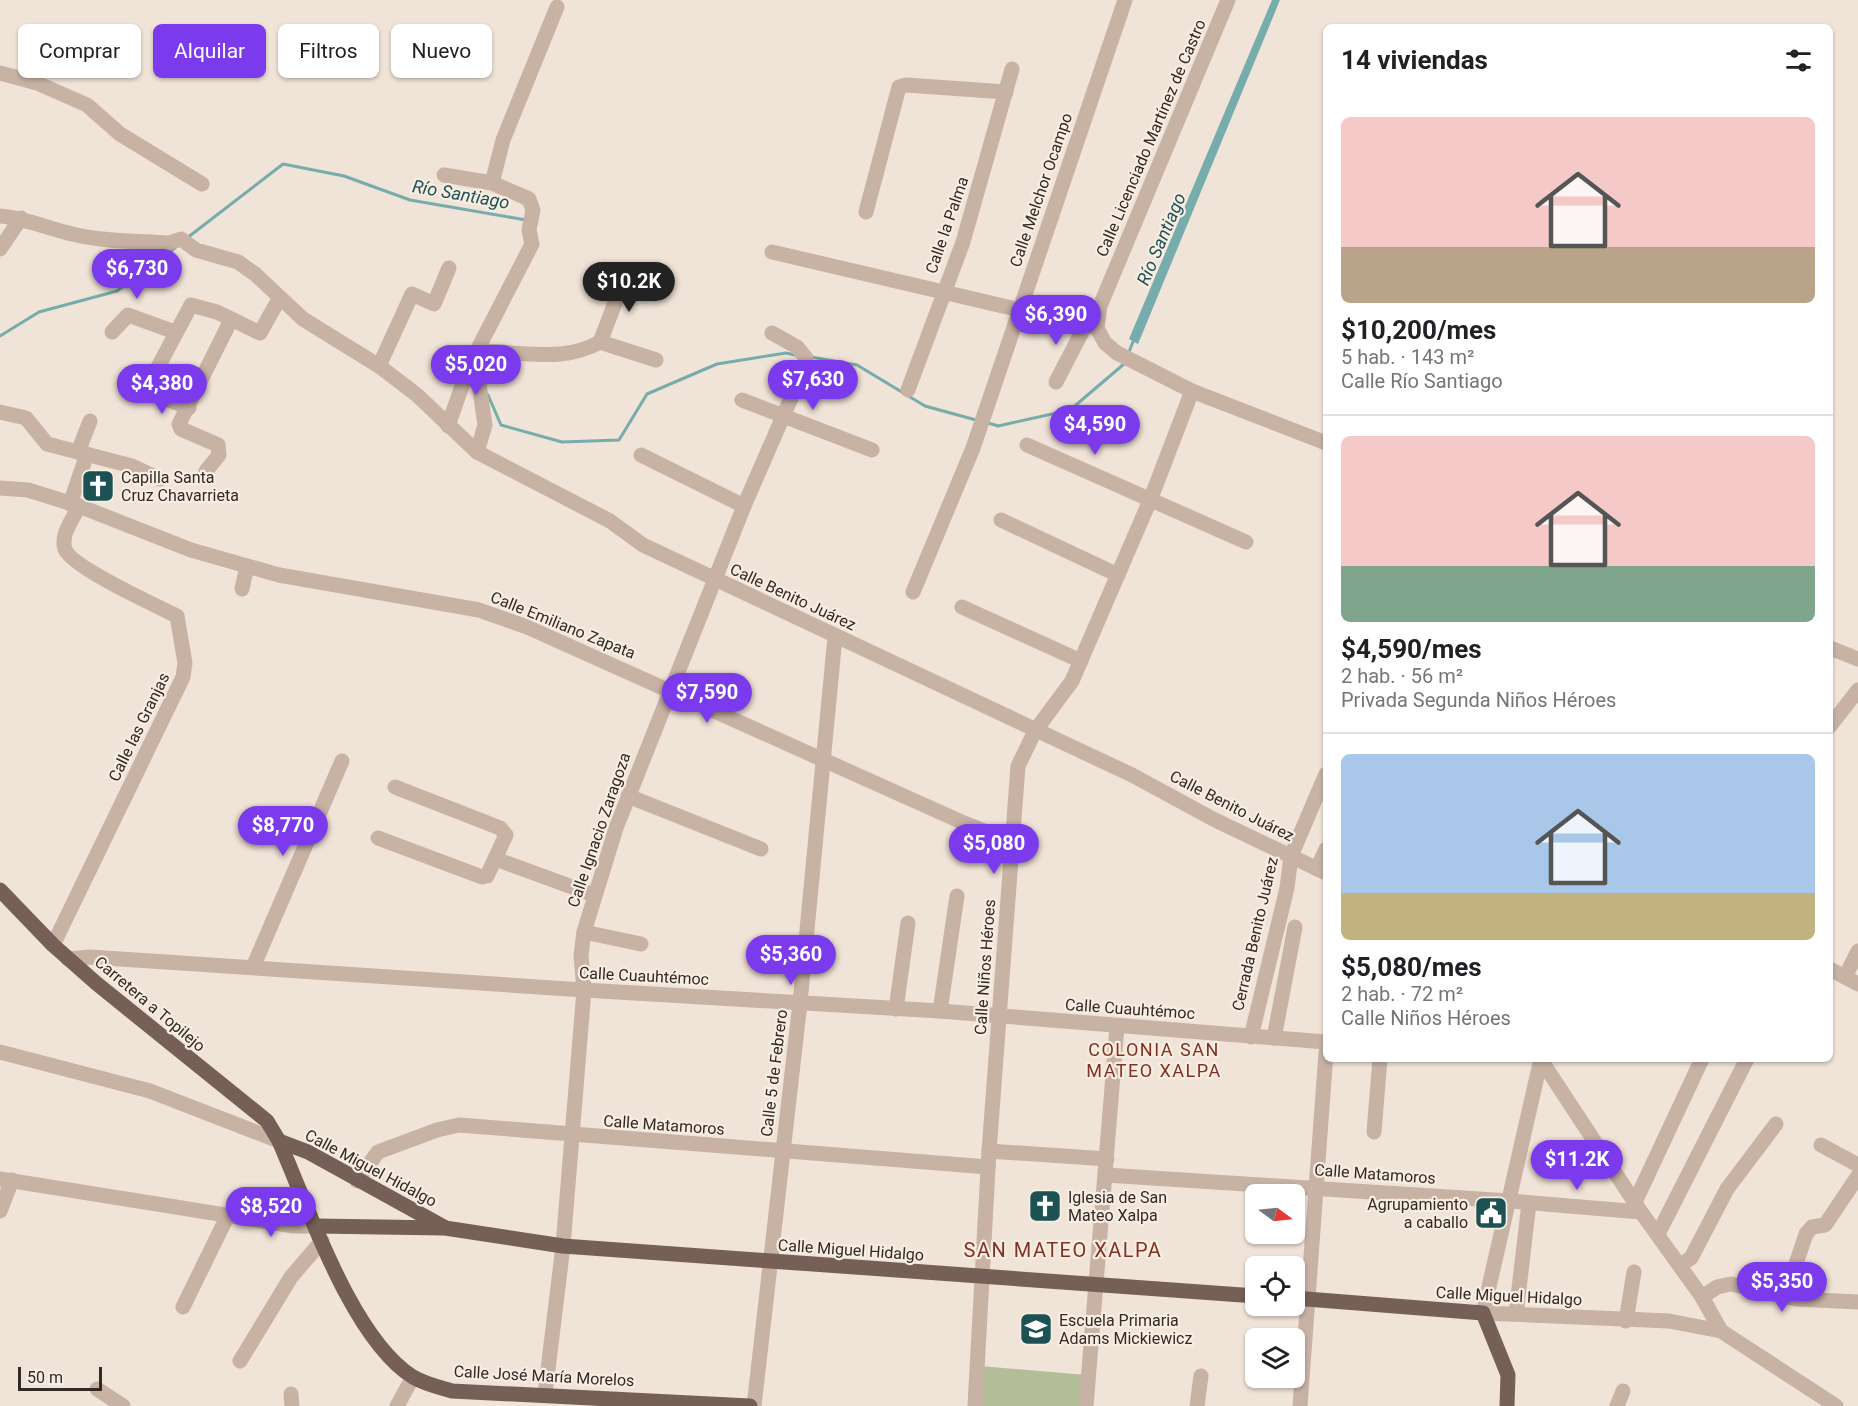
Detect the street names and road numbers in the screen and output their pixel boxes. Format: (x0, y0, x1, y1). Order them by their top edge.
street label: Calle Licenciado Martínez de Castro (1092, 16, 1210, 260)
street label: Calle Melchor Ocampo (1006, 110, 1076, 270)
street label: Calle la Palma (922, 174, 972, 276)
street label: Calle Benito Juárez (727, 559, 859, 635)
street label: Calle Emiliano Zapata (488, 587, 638, 663)
street label: Calle las Granjas (104, 670, 174, 784)
street label: Calle Ignacio Zaragoza (564, 750, 634, 910)
street label: Calle Benito Juárez (1167, 766, 1297, 846)
street label: Cerrada Benito Juárez (1228, 855, 1282, 1013)
street label: Calle Niños Héroes (971, 899, 999, 1035)
street label: Carretera a Topilejo (91, 952, 209, 1056)
street label: Calle Cuauhtémoc (579, 963, 709, 989)
street label: Calle Cuauhtémoc (1064, 995, 1196, 1023)
street label: Calle 5 de Febrero (757, 1008, 791, 1138)
street label: Calle Matamoros (603, 1111, 725, 1139)
street label: Calle Miguel Hidalgo (302, 1125, 440, 1211)
street label: Calle Matamoros (1314, 1160, 1436, 1188)
street label: Calle Miguel Hidalgo (777, 1235, 925, 1265)
street label: Calle Miguel Hidalgo (1435, 1283, 1583, 1309)
street label: Calle José María Morelos (453, 1362, 635, 1390)

